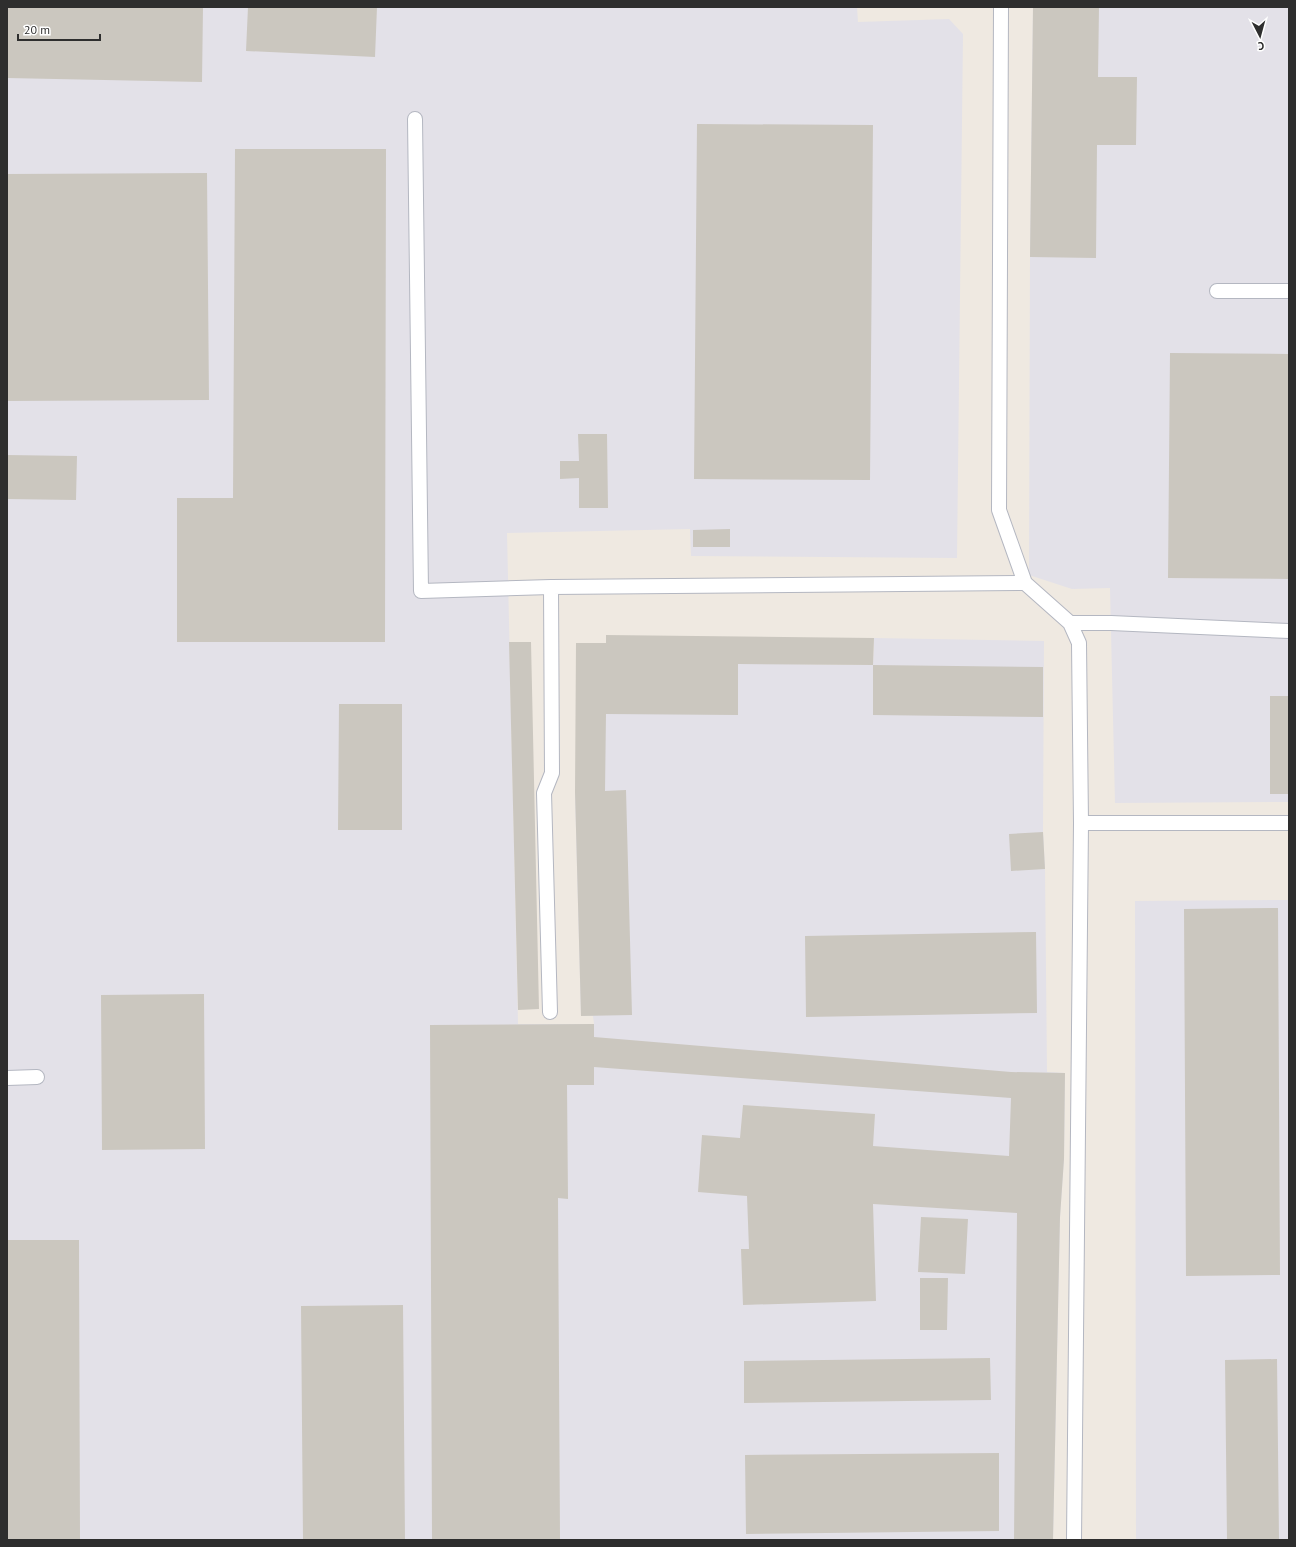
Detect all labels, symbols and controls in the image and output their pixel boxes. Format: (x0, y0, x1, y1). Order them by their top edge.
scale bar (18, 16, 100, 42)
north arrow (1240, 16, 1280, 56)
text: 20 m (24, 22, 50, 37)
text: С (1257, 39, 1265, 53)

